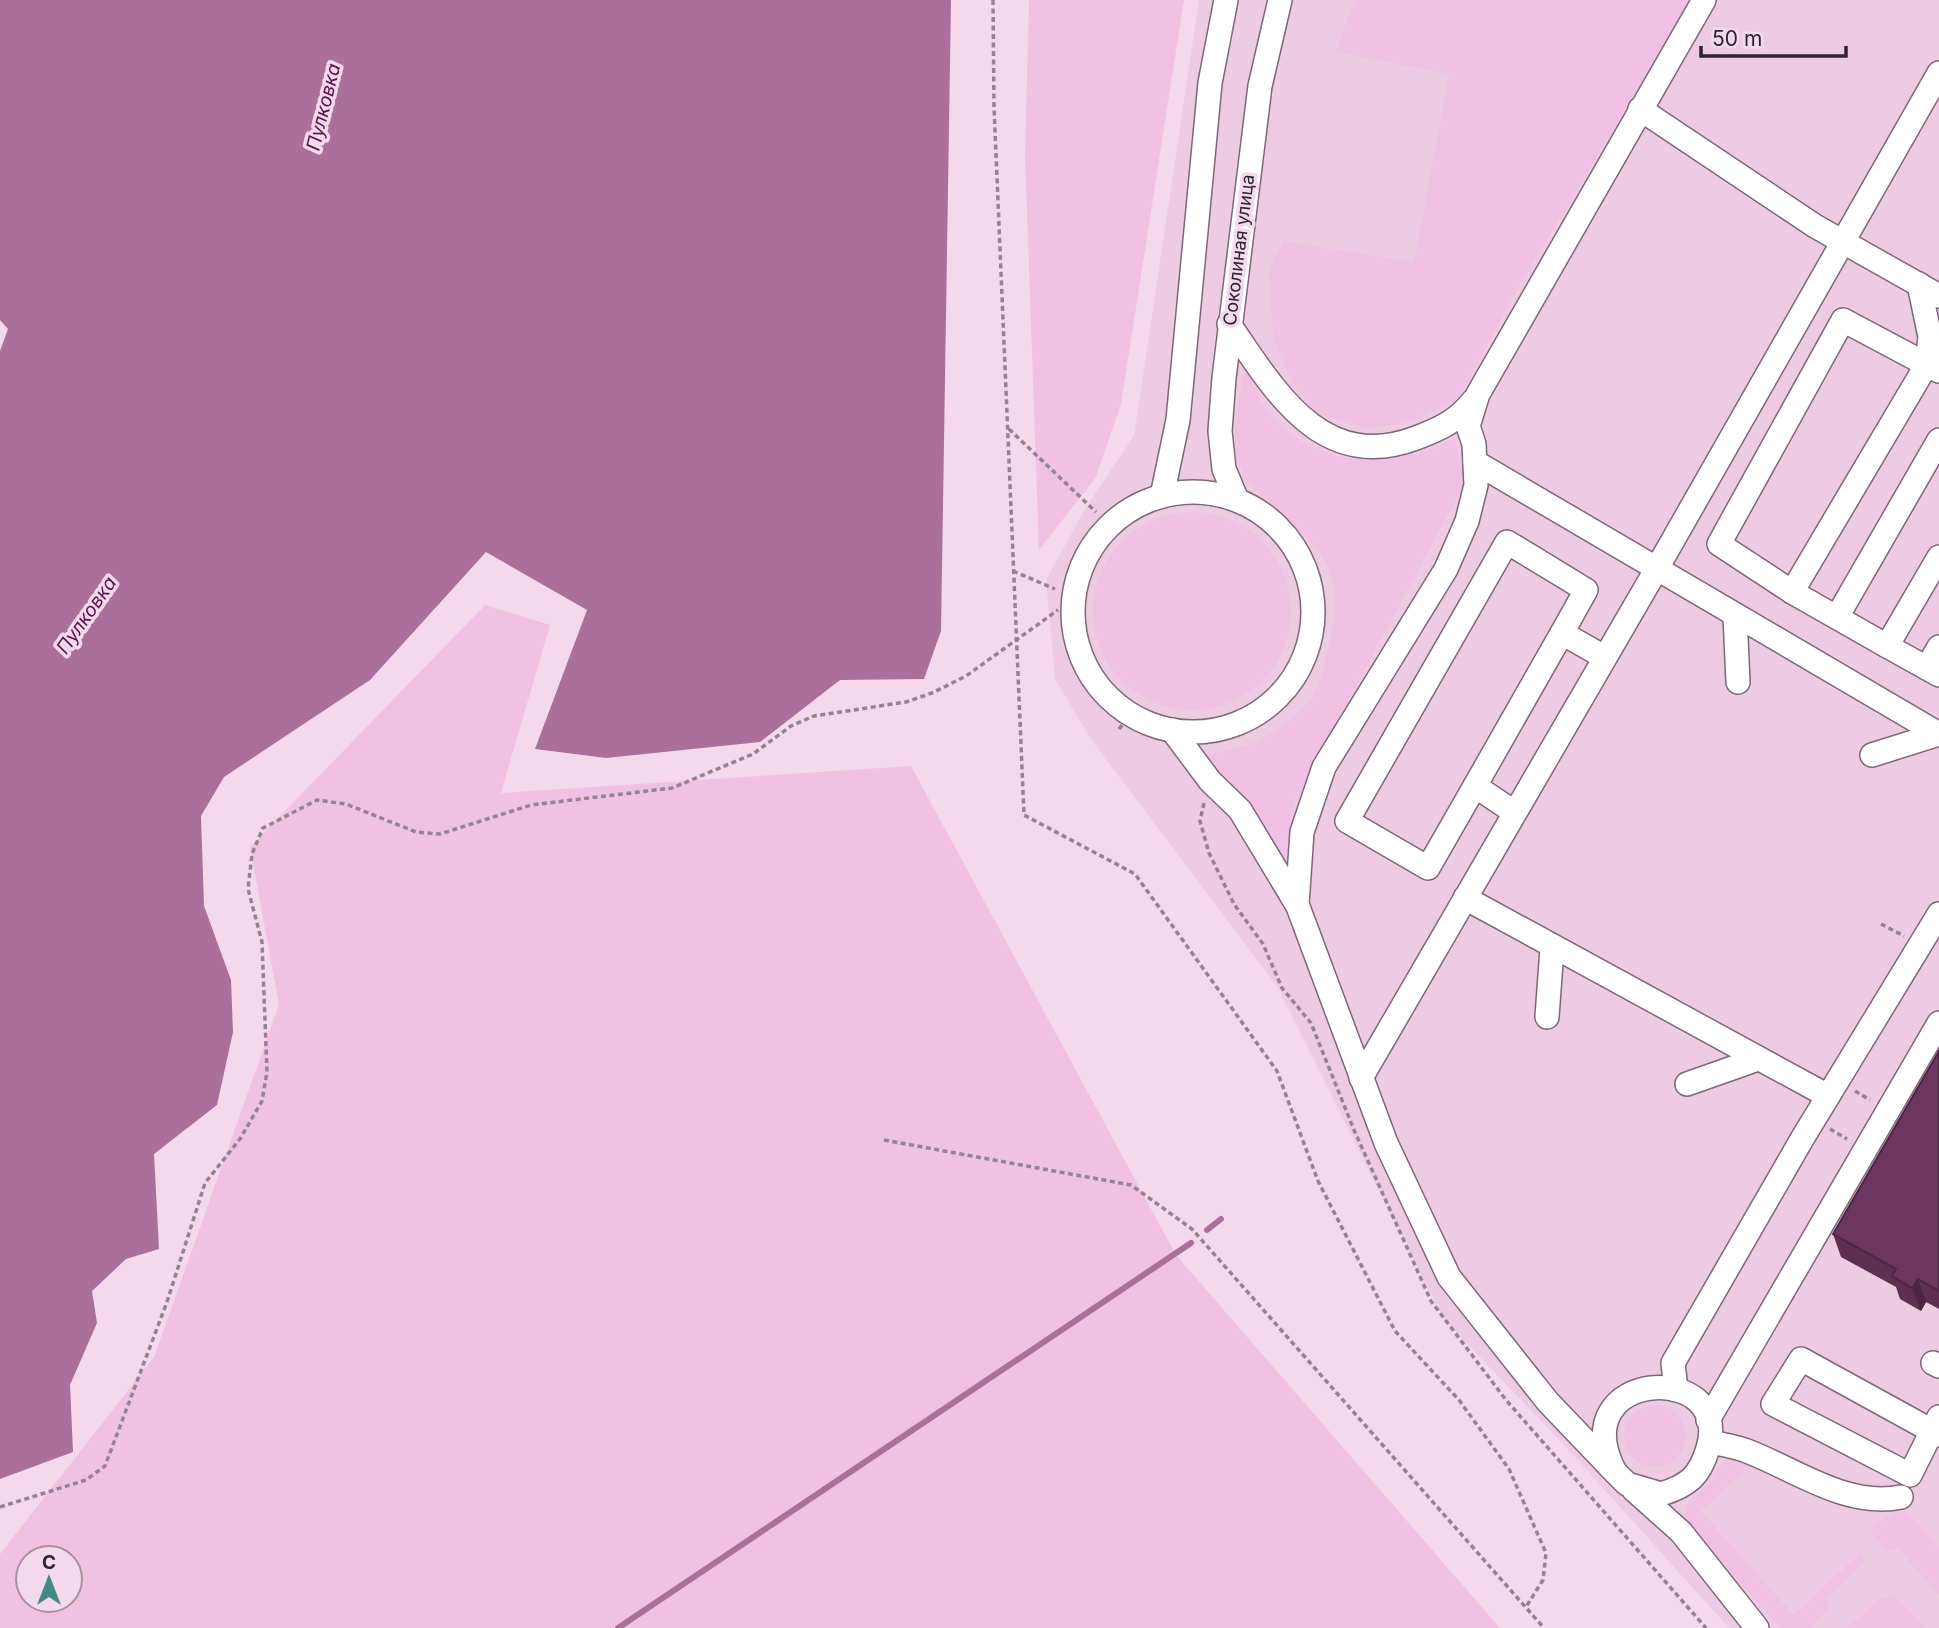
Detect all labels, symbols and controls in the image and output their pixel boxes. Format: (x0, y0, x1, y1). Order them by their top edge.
scale bar (1701, 14, 1846, 58)
text: 50 m (1712, 26, 1762, 51)
water label: Пулковка (302, 61, 345, 153)
street label: Соколиная улица (1219, 173, 1258, 327)
water label: Пулковка (51, 572, 122, 658)
north arrow (14, 1544, 84, 1614)
text: С (42, 1551, 56, 1574)

